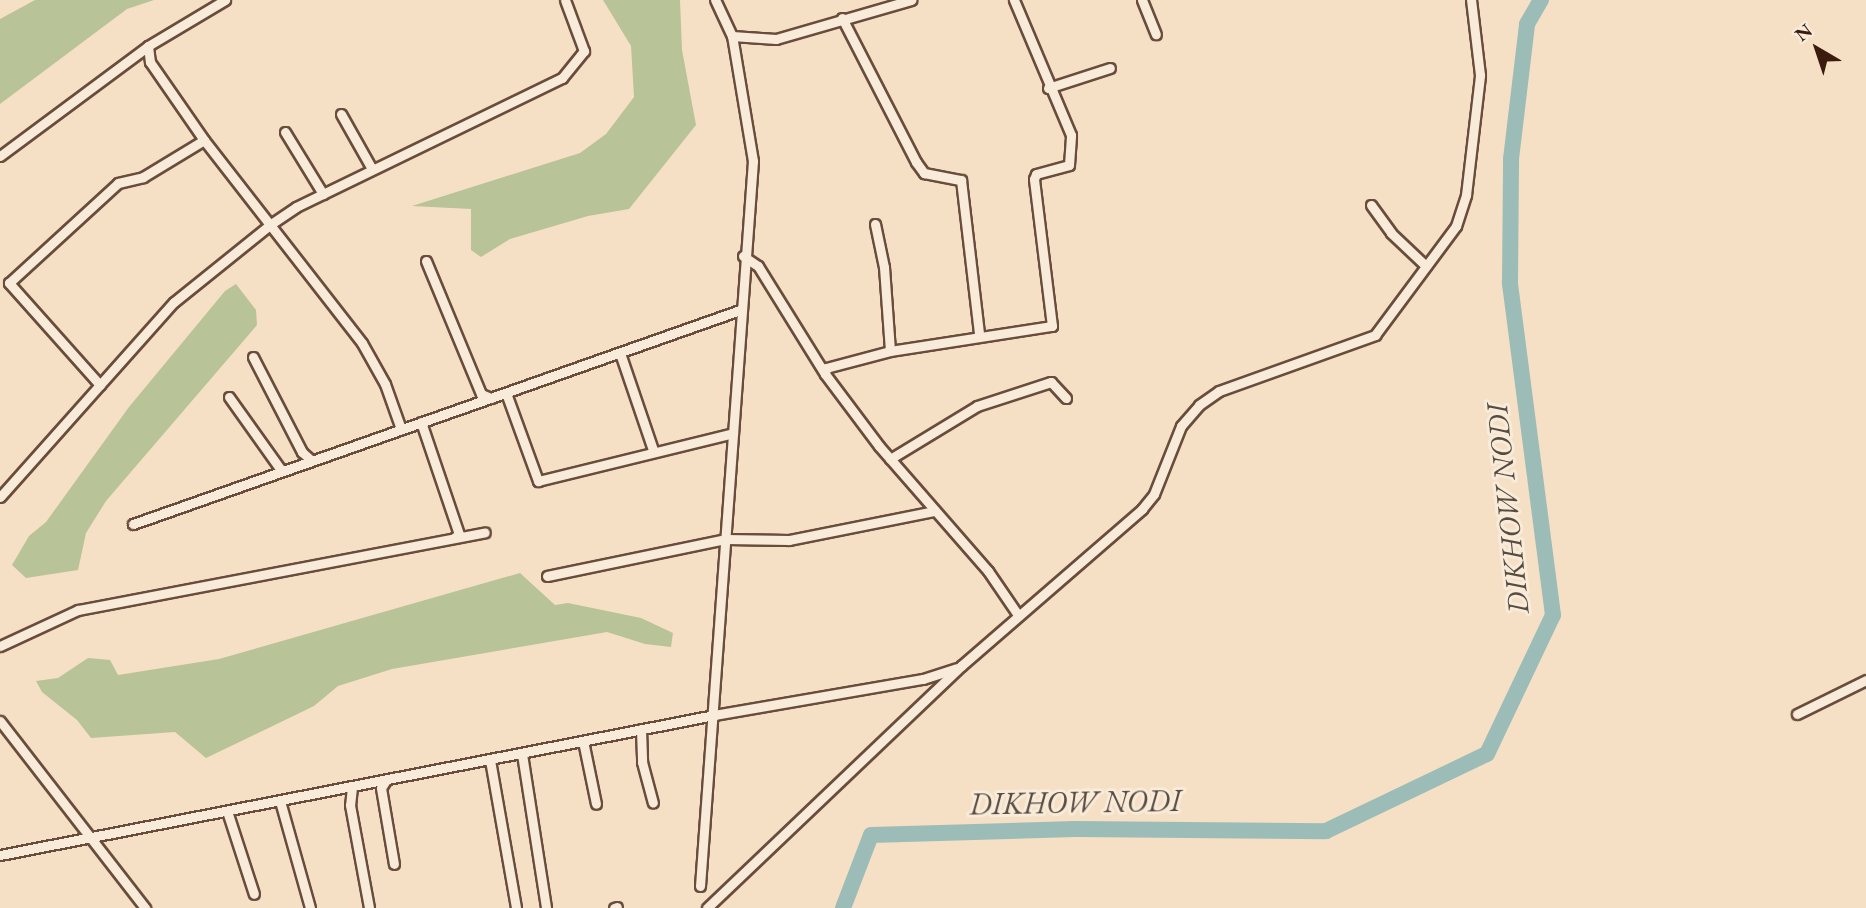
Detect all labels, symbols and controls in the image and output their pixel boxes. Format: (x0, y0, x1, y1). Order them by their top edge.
north arrow (1782, 14, 1852, 84)
text: N (1790, 18, 1817, 47)
water label: DIKHOW NODI (1479, 402, 1537, 616)
water label: DIKHOW NODI (969, 783, 1181, 823)

